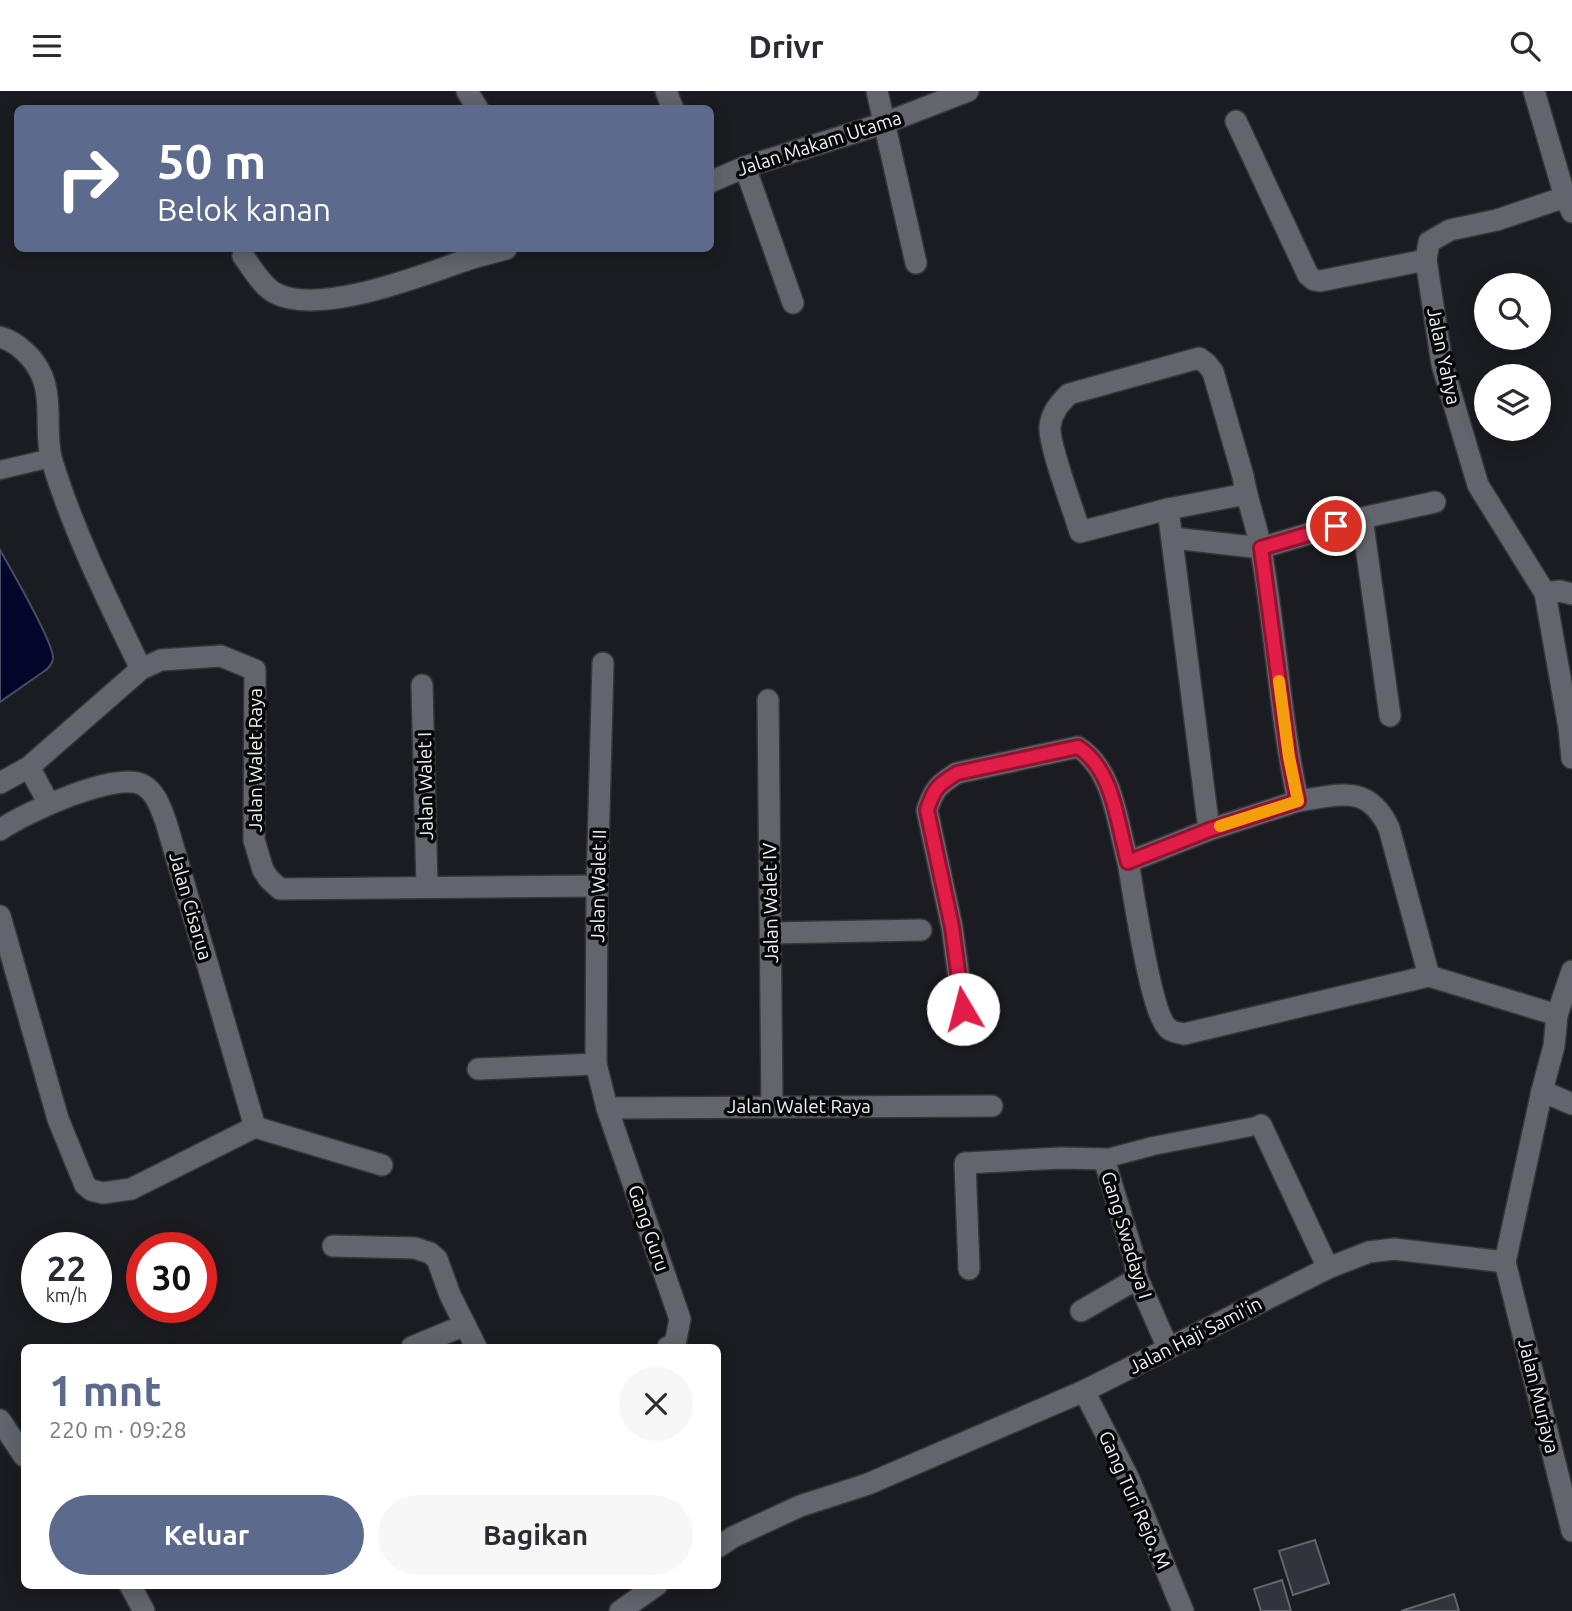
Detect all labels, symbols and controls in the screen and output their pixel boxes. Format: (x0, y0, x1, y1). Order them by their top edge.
icon: menu (28, 27, 66, 65)
icon: search (1506, 27, 1544, 65)
text: Drivr (748, 28, 824, 64)
street label: Jalan Makam Utama (734, 106, 904, 180)
icon: right (42, 133, 133, 224)
text: 50 m (157, 133, 266, 188)
text: Belok kanan (157, 191, 331, 227)
map controls (1474, 273, 1551, 441)
button: search (1474, 273, 1551, 350)
street label: Jalan Yahya (1423, 305, 1465, 407)
button: layers (1474, 364, 1551, 441)
pin (1306, 496, 1366, 556)
icon: arrive (1317, 507, 1355, 545)
street label: Jalan Walet Raya (244, 688, 266, 832)
street label: Jalan Walet I (413, 732, 437, 840)
street label: Jalan Walet II (586, 829, 610, 943)
street label: Jalan Walet IV (758, 843, 782, 963)
street label: Jalan Cisarua (165, 850, 217, 962)
position arrow (926, 972, 1000, 1046)
street label: Jalan Walet Raya (727, 1095, 871, 1117)
street label: Gang Swadaya I (1097, 1169, 1157, 1301)
street label: Gang Guru (624, 1182, 674, 1274)
speed limit sign: 30 (126, 1232, 217, 1323)
text: 22 (47, 1248, 86, 1288)
text: km/h (46, 1285, 87, 1305)
street label: Jalan Haji Sami'in (1125, 1292, 1265, 1378)
street label: Jalan Murjaya (1514, 1337, 1564, 1455)
text: 1 mnt (49, 1367, 162, 1414)
button: close (619, 1367, 693, 1441)
text: 220 m · 09:28 (49, 1417, 187, 1442)
street label: Gang Turi Rejo. M (1095, 1427, 1175, 1573)
button: Keluar (49, 1495, 364, 1575)
button: Bagikan (378, 1495, 693, 1575)

